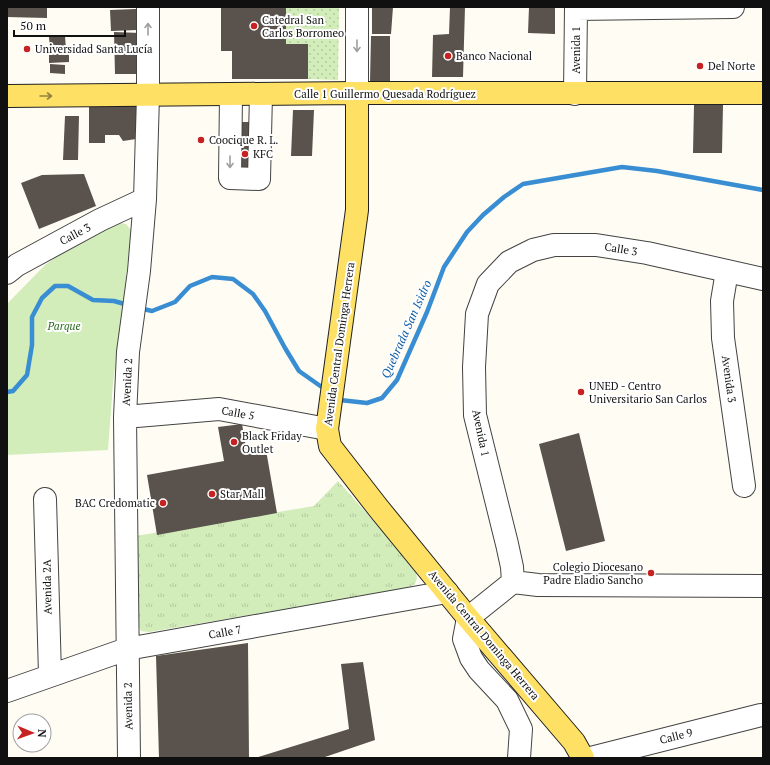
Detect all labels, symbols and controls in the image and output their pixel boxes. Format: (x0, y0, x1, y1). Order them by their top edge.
scale bar (14, 12, 125, 38)
place label: Catedral San Carlos Borromeo (262, 13, 344, 40)
text: 50 m (20, 18, 47, 33)
marker: Catedral San Carlos Borromeo (249, 21, 259, 31)
one-way arrow (144, 23, 152, 36)
street label: Avenida 1 (569, 26, 583, 74)
one-way arrow (353, 39, 361, 52)
place label: Universidad Santa Lucía (35, 42, 153, 56)
marker: Universidad Santa Lucía (22, 44, 32, 54)
place label: Banco Nacional (456, 49, 532, 63)
marker: Banco Nacional (443, 51, 453, 61)
place label: Del Norte (708, 59, 756, 73)
marker: Del Norte (695, 61, 705, 71)
street label: Calle 1 Guillermo Quesada Rodríguez (294, 87, 476, 101)
one-way arrow (39, 92, 52, 100)
place label: Coocique R. L. (209, 133, 278, 147)
marker: Coocique R. L. (196, 135, 206, 145)
place label: KFC (253, 147, 273, 161)
marker: KFC (240, 149, 250, 159)
one-way arrow (226, 155, 234, 168)
street label: Calle 3 (57, 220, 93, 248)
street label: Calle 3 (603, 239, 639, 259)
street label: Avenida Central Dominga Herrera (321, 261, 357, 427)
water label: Quebrada San Isidro (378, 277, 434, 381)
park label: Parque (46, 319, 81, 333)
street label: Avenida 3 (719, 354, 739, 404)
street label: Avenida 2 (119, 358, 135, 406)
place label: UNED - Centro Universitario San Carlos (589, 379, 707, 406)
marker: UNED - Centro Universitario San Carlos (576, 387, 586, 397)
street label: Calle 5 (220, 403, 256, 423)
street label: Avenida 1 (469, 408, 493, 458)
place label: Black Friday Outlet (242, 429, 302, 456)
marker: Black Friday Outlet (229, 437, 239, 447)
place label: Star Mall (220, 487, 264, 501)
marker: Star Mall (207, 489, 217, 499)
place label: BAC Credomatic (75, 496, 155, 510)
marker: BAC Credomatic (158, 498, 168, 508)
street label: Avenida 2A (40, 559, 54, 615)
place label: Colegio Diocesano Padre Eladio Sancho (543, 560, 643, 587)
street label: Avenida Central Dominga Herrera (426, 567, 543, 703)
marker: Colegio Diocesano Padre Eladio Sancho (646, 568, 656, 578)
street label: Calle 7 (207, 622, 243, 642)
street label: Avenida 2 (121, 682, 135, 730)
north arrow (12, 713, 52, 753)
street label: Calle 9 (658, 725, 694, 747)
text: N (35, 729, 49, 738)

